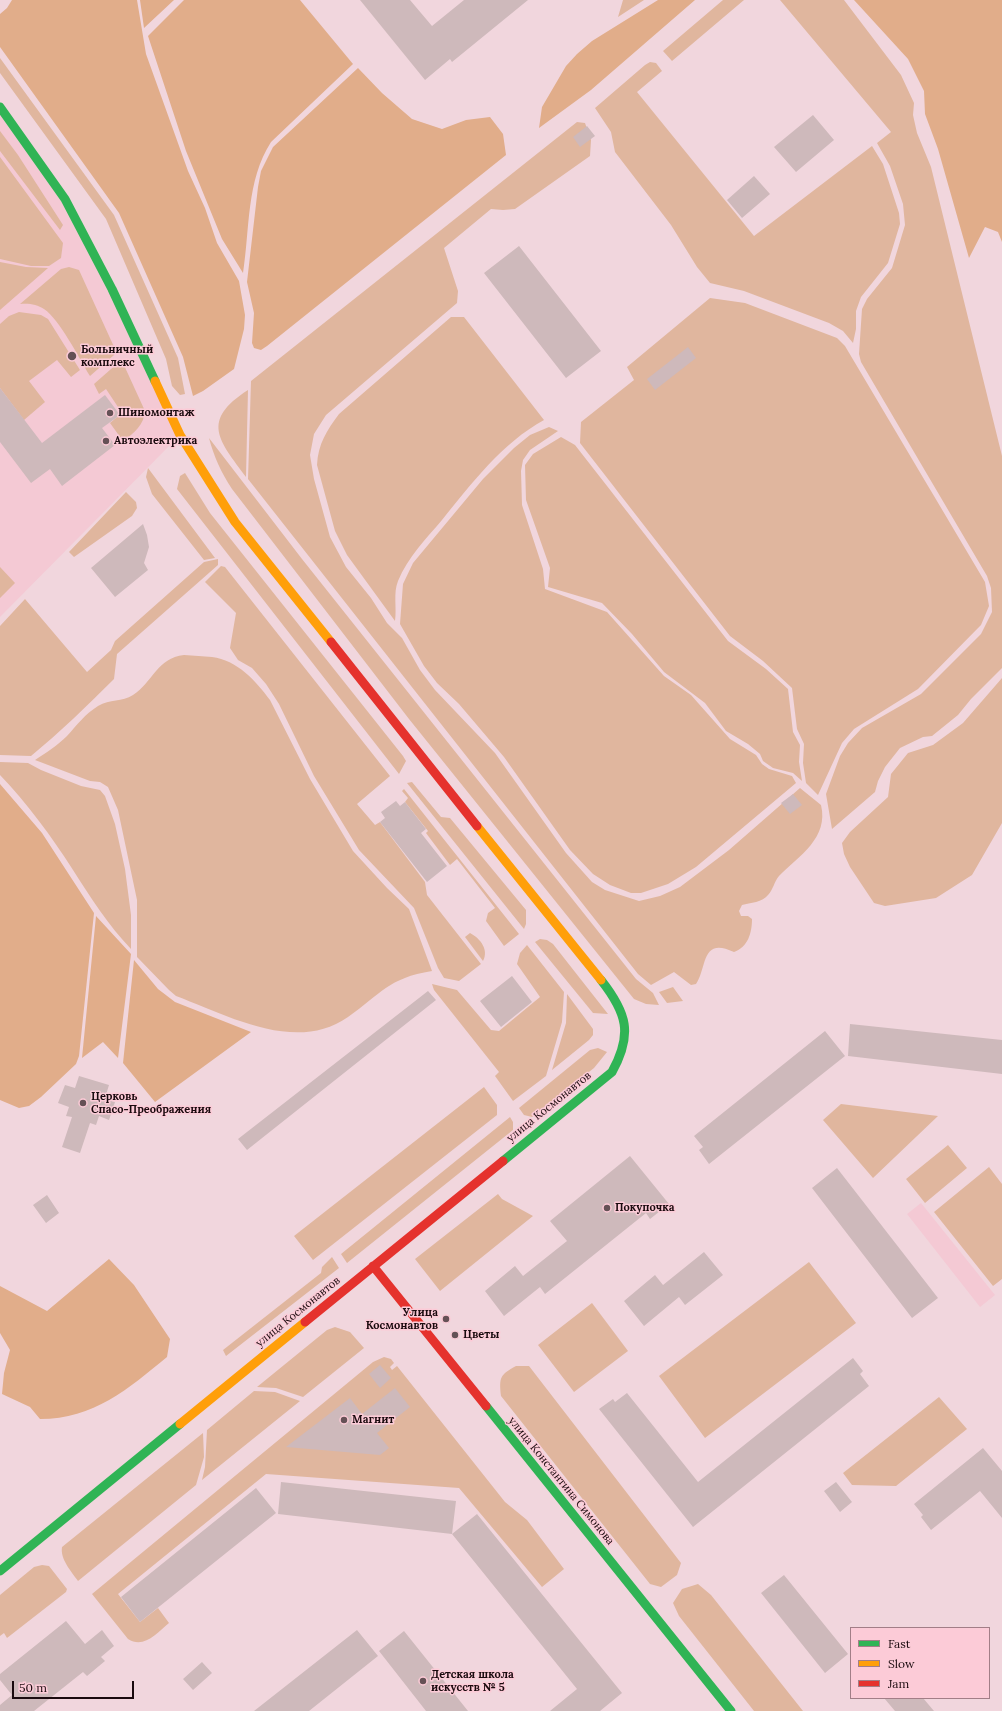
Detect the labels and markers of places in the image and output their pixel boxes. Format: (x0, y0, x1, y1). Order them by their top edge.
place label: Больничный комплекс (81, 343, 153, 369)
marker: Больничный комплекс (66, 350, 78, 362)
place label: Шиномонтаж (118, 406, 194, 420)
marker: Шиномонтаж (105, 408, 115, 418)
place label: Автоэлектрика (114, 434, 197, 448)
marker: Автоэлектрика (101, 436, 111, 446)
place label: Церковь Спасо-Преображения (91, 1090, 211, 1116)
marker: Церковь Спасо-Преображения (78, 1098, 88, 1108)
place label: Покупочка (615, 1201, 675, 1215)
marker: Покупочка (602, 1203, 612, 1213)
place label: Улица Космонавтов (366, 1306, 438, 1332)
marker: Улица Космонавтов (441, 1314, 451, 1324)
place label: Цветы (463, 1328, 499, 1342)
marker: Цветы (450, 1330, 460, 1340)
place label: Магнит (352, 1413, 394, 1427)
marker: Магнит (339, 1415, 349, 1425)
place label: Детская школа искусств № 5 (431, 1668, 514, 1694)
marker: Детская школа искусств № 5 (418, 1676, 428, 1686)

